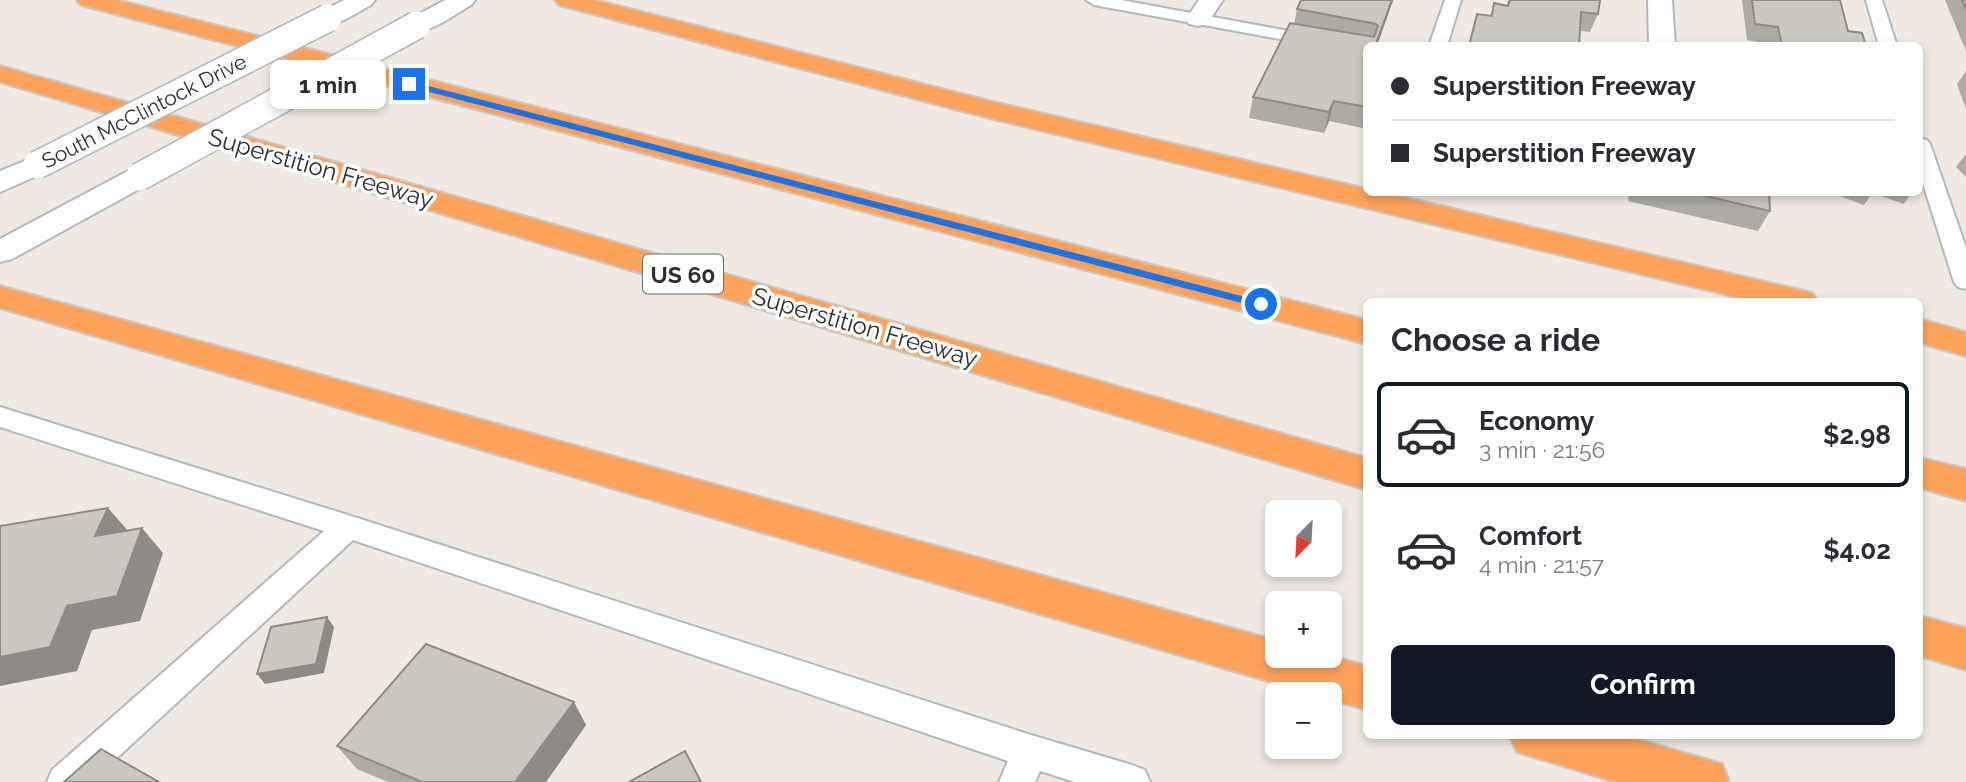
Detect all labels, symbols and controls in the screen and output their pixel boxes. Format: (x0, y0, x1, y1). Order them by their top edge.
street label: South McClintock Drive (37, 48, 251, 174)
callout: 1 min (269, 60, 384, 108)
route end (393, 68, 425, 100)
text: 1 min (299, 71, 357, 98)
text: Superstition Freeway (1433, 71, 1696, 101)
street label: Superstition Freeway (205, 122, 437, 214)
text: Superstition Freeway (1433, 138, 1696, 168)
road number: US 60 (643, 255, 723, 294)
street label: Superstition Freeway (749, 281, 981, 373)
route start (1245, 288, 1277, 320)
text: Choose a ride (1391, 321, 1600, 358)
icon: car (1395, 403, 1458, 466)
text: Economy (1479, 406, 1594, 436)
text: $2.98 (1823, 420, 1891, 450)
text: 3 min · 21:56 (1479, 436, 1605, 463)
north arrow (1265, 500, 1342, 578)
map controls (1265, 500, 1342, 759)
icon: car (1395, 518, 1458, 581)
text: Comfort (1479, 521, 1582, 551)
text: $4.02 (1823, 535, 1891, 565)
text: 4 min · 21:57 (1479, 551, 1604, 578)
button: + (1265, 591, 1342, 668)
button: Confirm (1391, 645, 1895, 725)
button: − (1265, 682, 1342, 759)

